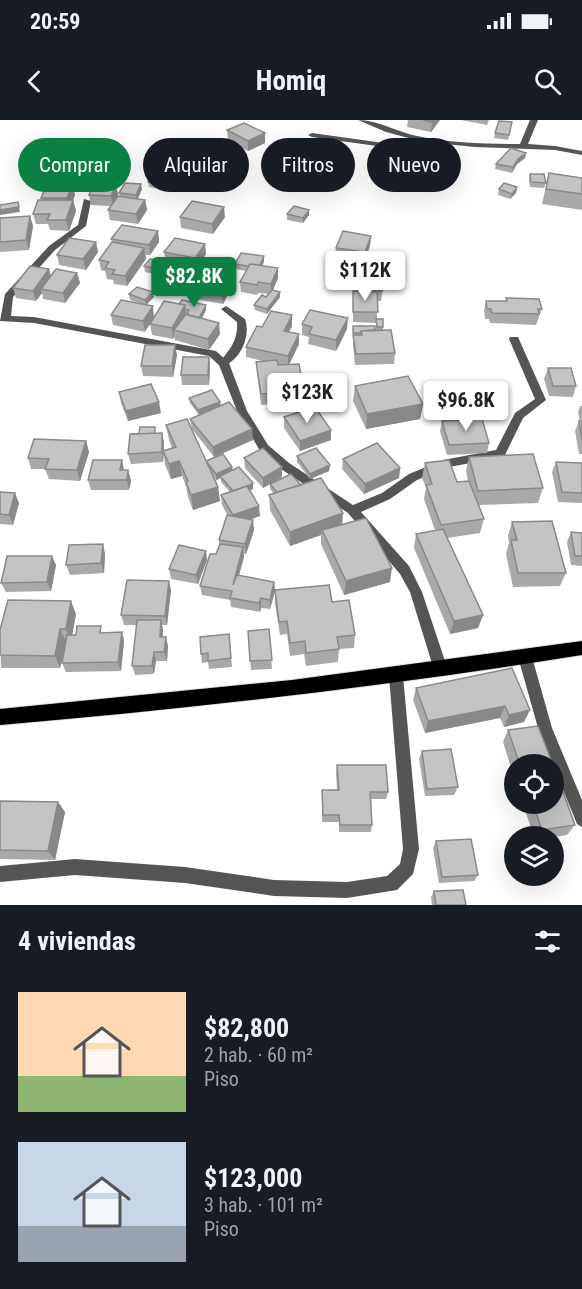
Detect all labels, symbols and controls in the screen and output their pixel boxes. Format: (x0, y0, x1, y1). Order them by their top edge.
text: 20:59 (30, 9, 81, 34)
icon: back (18, 65, 51, 98)
text: Homiq (256, 65, 326, 97)
icon: search (531, 65, 564, 98)
chip: Comprar (18, 138, 131, 192)
chip: Alquilar (143, 138, 249, 192)
chip: Filtros (261, 138, 355, 192)
chip: Nuevo (367, 138, 461, 192)
pin: $112K (323, 251, 407, 302)
pin: $82.8K (145, 257, 243, 308)
text: $112K (339, 258, 391, 282)
text: $82.8K (165, 264, 223, 288)
pin: $123K (265, 373, 349, 424)
text: $123K (281, 380, 333, 404)
pin: $96.8K (417, 381, 515, 432)
text: $96.8K (437, 388, 495, 412)
map controls (504, 754, 564, 886)
button: locate (504, 754, 564, 814)
button: layers (504, 826, 564, 886)
icon: filters (531, 925, 564, 958)
text: 4 viviendas (18, 926, 136, 956)
text: $82,800 (204, 1013, 289, 1043)
icon: home (66, 1016, 138, 1088)
text: 2 hab. · 60 m² (204, 1043, 313, 1067)
text: Piso (204, 1067, 239, 1091)
text: $123,000 (204, 1163, 302, 1193)
icon: home (66, 1166, 138, 1238)
text: 3 hab. · 101 m² (204, 1193, 323, 1217)
text: Piso (204, 1217, 239, 1241)

